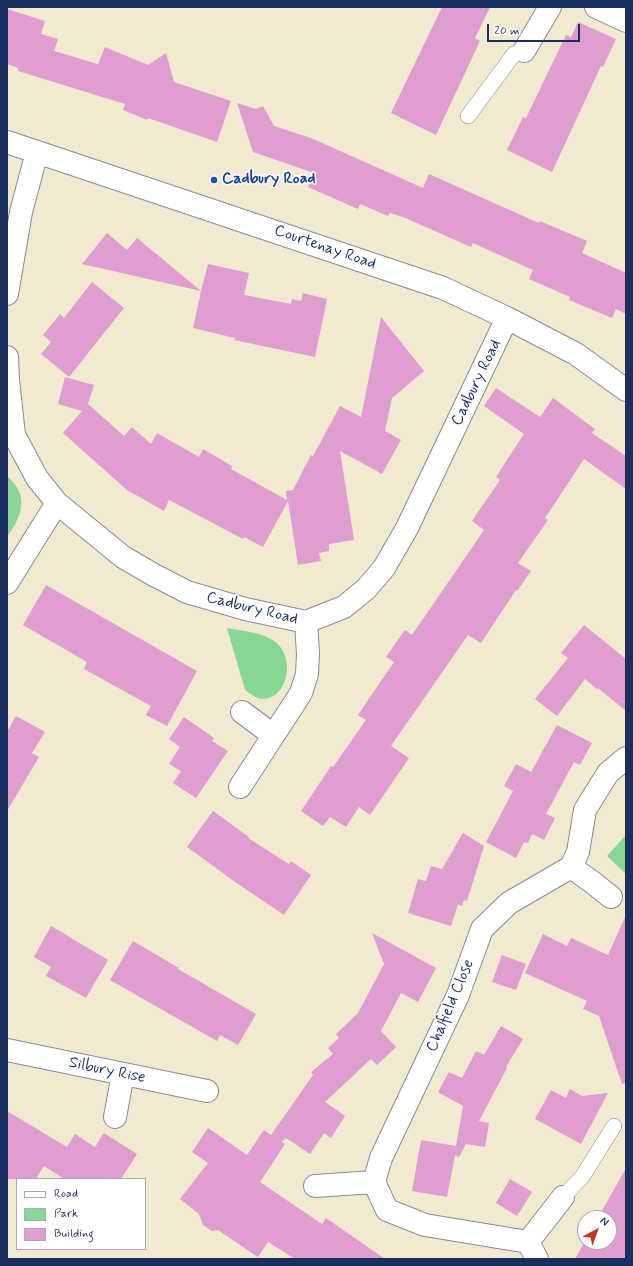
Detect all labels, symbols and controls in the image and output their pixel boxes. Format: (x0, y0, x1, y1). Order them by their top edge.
scale bar (489, 16, 582, 42)
text: 20 m (494, 23, 520, 39)
place label: Cadbury Road (222, 170, 316, 190)
marker: Cadbury Road (209, 175, 219, 185)
street label: Courtenay Road (272, 222, 378, 274)
street label: Cadbury Road (448, 337, 506, 429)
street label: Cadbury Road (204, 588, 300, 630)
street label: Chalfield Close (423, 957, 479, 1055)
street label: Silbury Rise (67, 1054, 147, 1088)
legend (16, 1178, 146, 1250)
text: Road (54, 1186, 78, 1202)
text: Park (54, 1206, 78, 1222)
north arrow (577, 1210, 617, 1250)
text: N (597, 1214, 612, 1229)
text: Building (54, 1226, 94, 1242)

